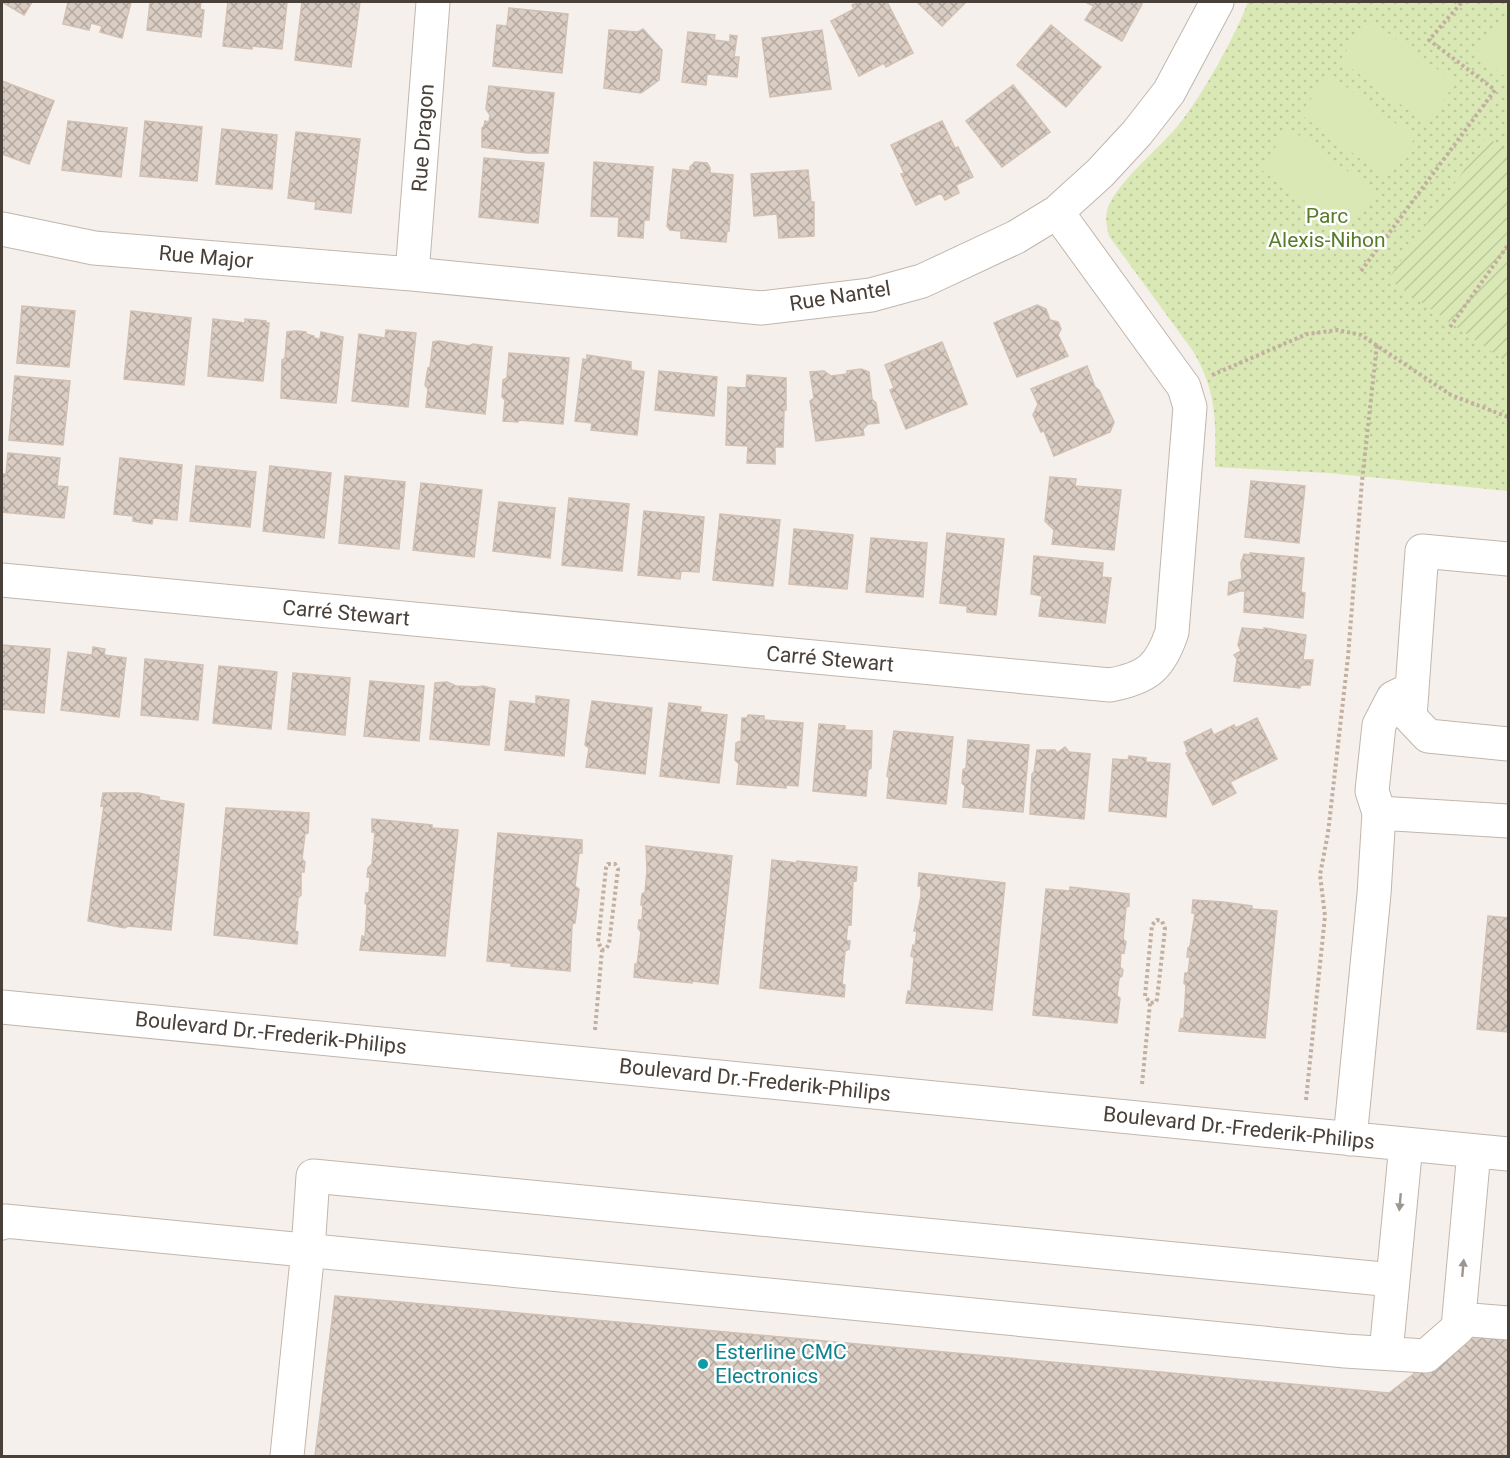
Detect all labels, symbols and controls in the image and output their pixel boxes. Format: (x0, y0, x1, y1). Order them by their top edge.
street label: Rue Dragon (407, 83, 439, 193)
park label: Parc Alexis-Nihon (1268, 204, 1386, 252)
street label: Rue Major (158, 241, 254, 273)
street label: Rue Nantel (788, 276, 892, 316)
street label: Carré Stewart (281, 595, 411, 631)
street label: Carré Stewart (765, 641, 895, 677)
street label: Boulevard Dr.-Frederik-Philips (134, 1007, 408, 1059)
street label: Boulevard Dr.-Frederik-Philips (618, 1054, 892, 1106)
street label: Boulevard Dr.-Frederik-Philips (1102, 1102, 1376, 1154)
one-way arrow (1395, 1193, 1405, 1212)
one-way arrow (1458, 1258, 1468, 1277)
place label: Esterline CMC Electronics (715, 1340, 847, 1388)
marker: Esterline CMC Electronics (696, 1357, 710, 1371)

